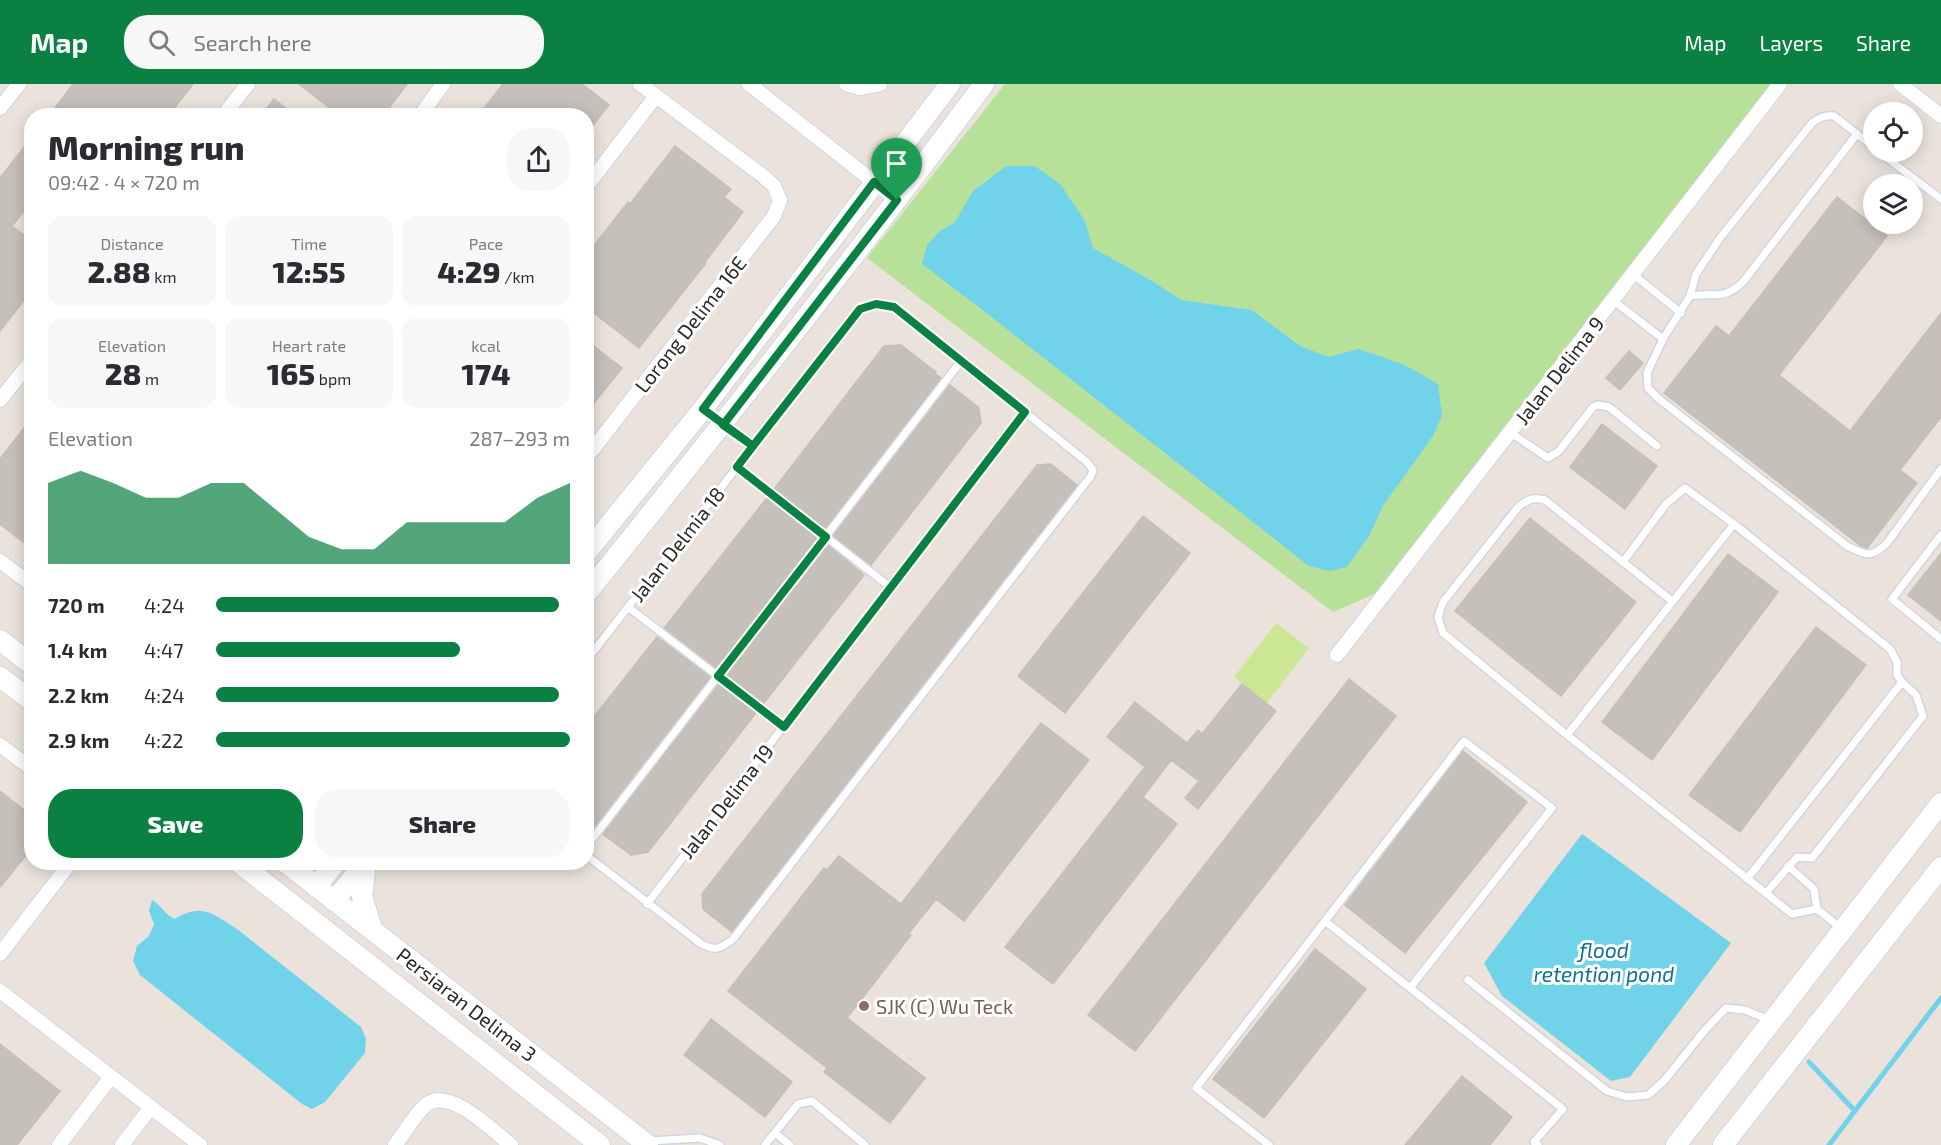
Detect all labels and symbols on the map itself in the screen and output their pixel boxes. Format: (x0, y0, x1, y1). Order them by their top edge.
pin (871, 138, 922, 200)
street label: Lorong Delima 16E (629, 251, 751, 397)
street label: Jalan Delima 9 (1509, 311, 1609, 429)
street label: Jalan Delmia 18 (625, 482, 729, 606)
street label: Jalan Delima 19 (674, 739, 778, 863)
water label: flood retention pond (1534, 937, 1674, 986)
street label: Persiaran Delima 3 (392, 942, 542, 1066)
place label: SJK (C) Wu Teck (876, 994, 1013, 1018)
marker: SJK (C) Wu Teck (857, 999, 871, 1013)

